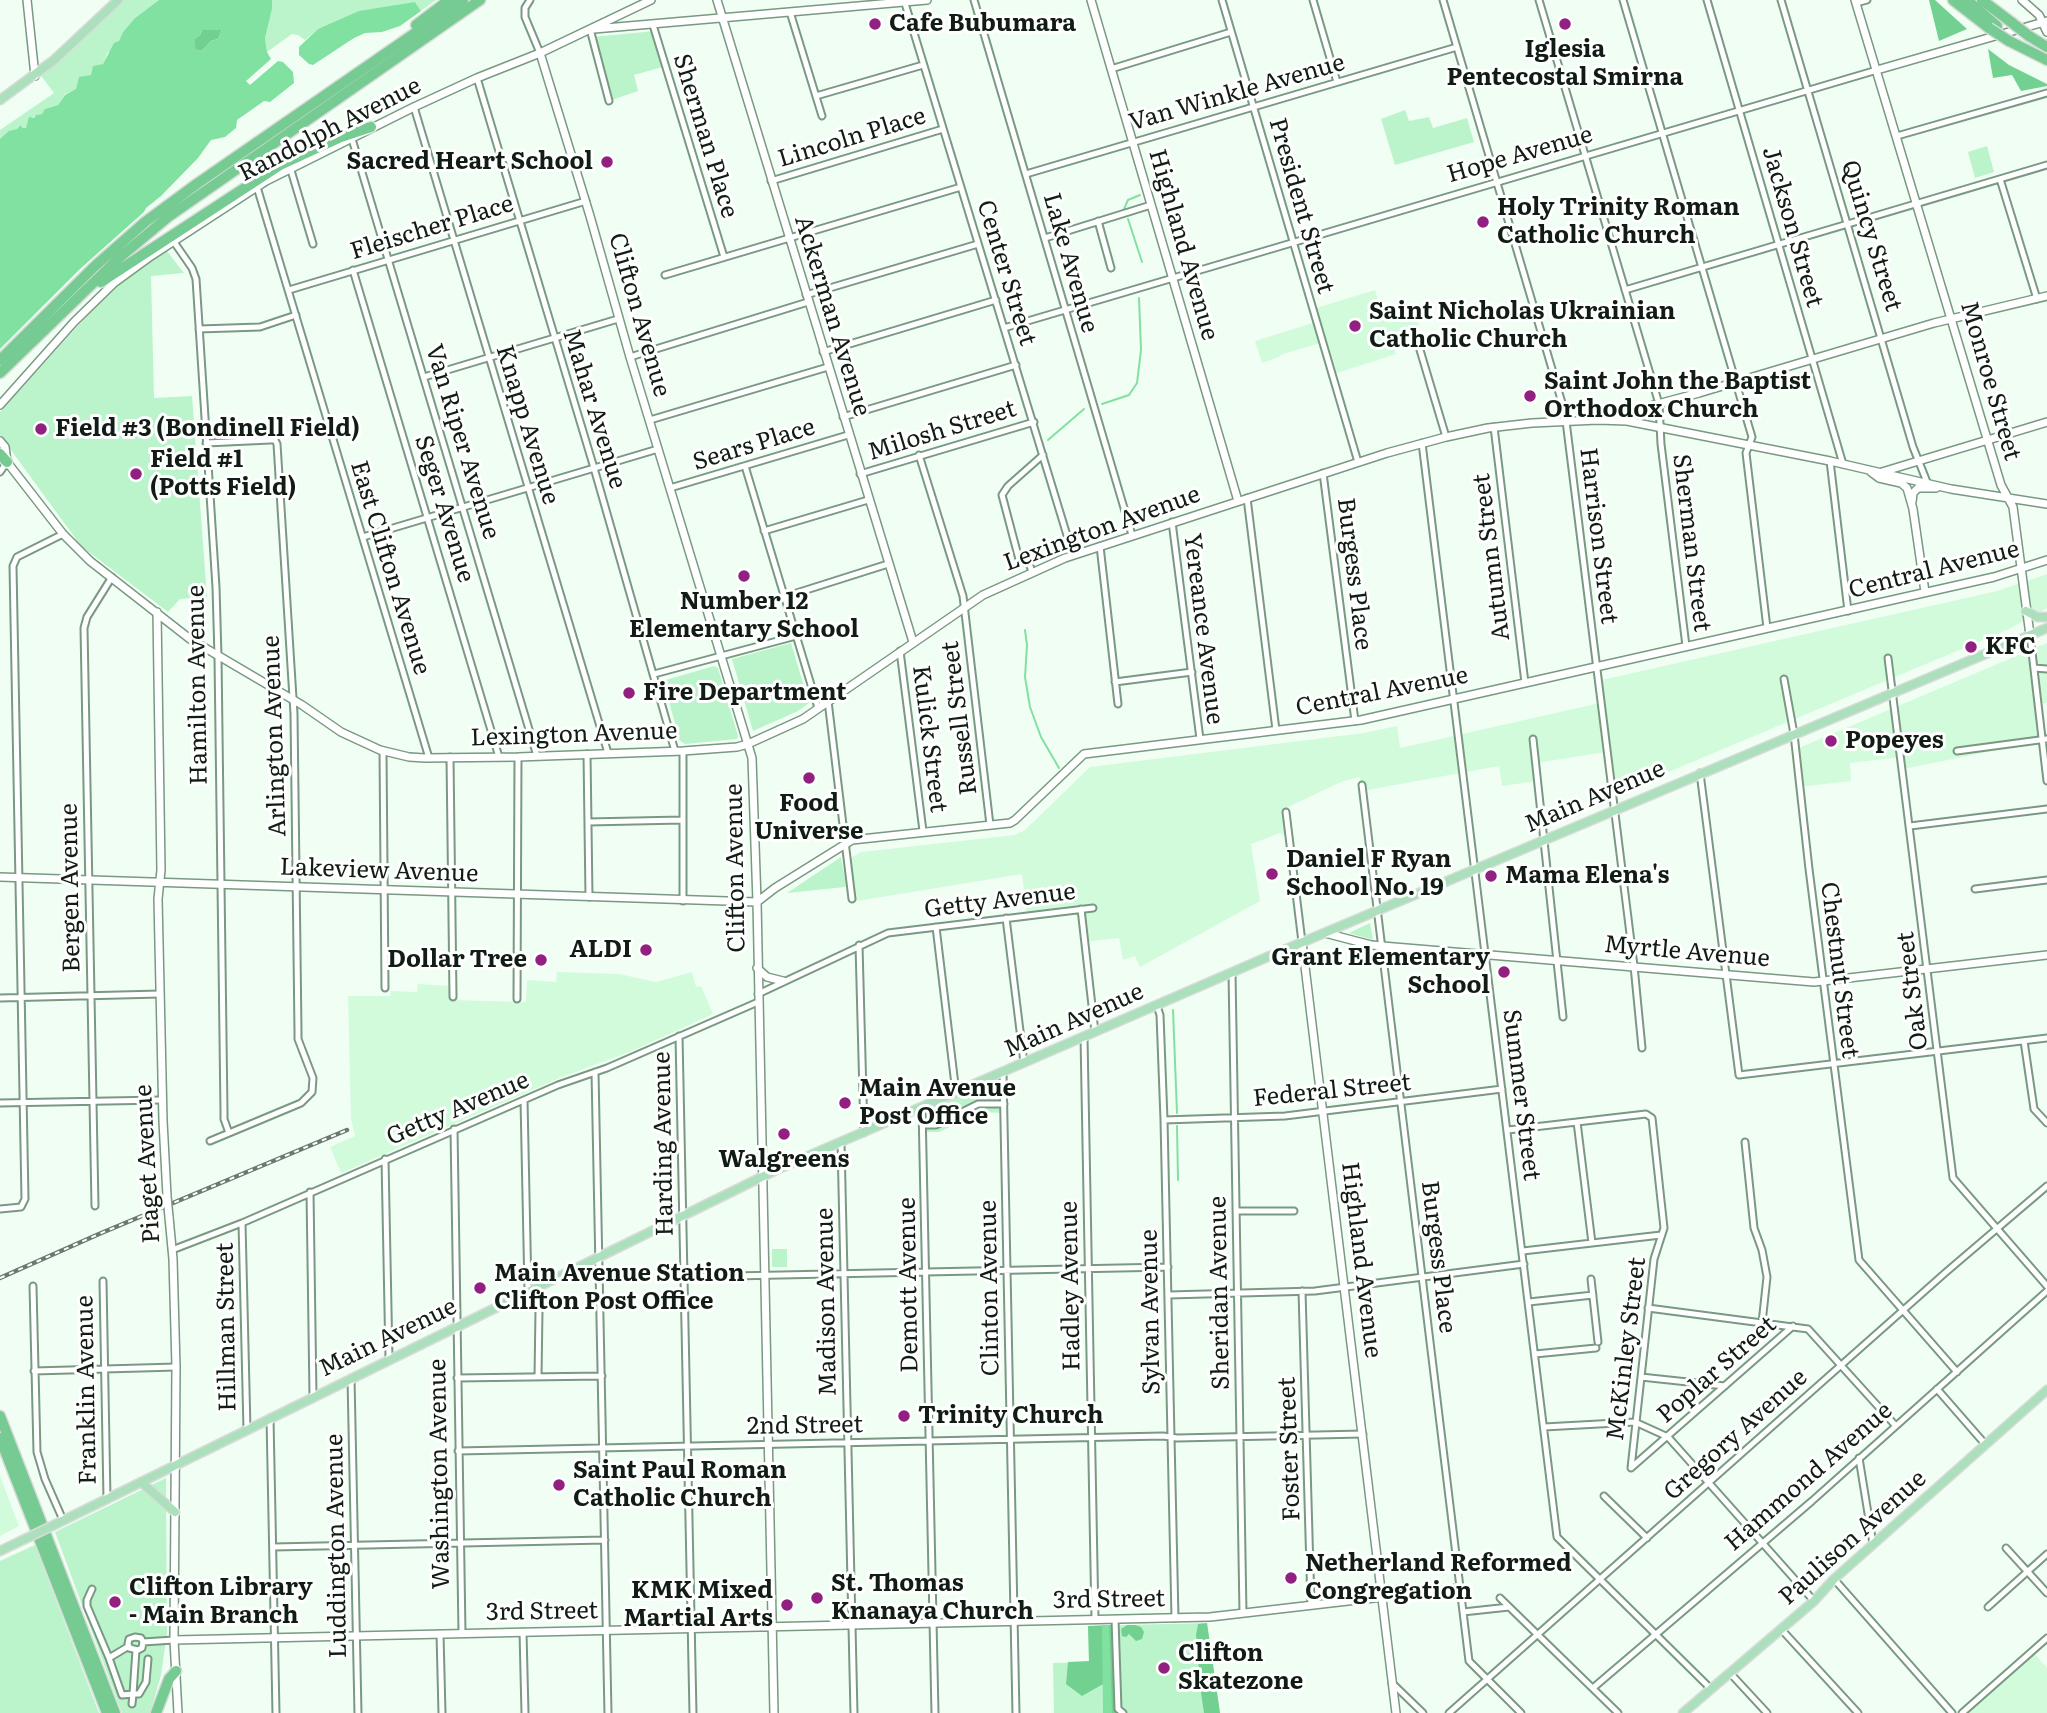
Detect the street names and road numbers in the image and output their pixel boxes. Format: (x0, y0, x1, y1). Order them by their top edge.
street label: Van Winkle Avenue (1126, 48, 1348, 138)
street label: Sherman Place (666, 51, 744, 221)
street label: Randolph Avenue (234, 72, 426, 188)
street label: Lincoln Place (775, 102, 929, 174)
street label: President Street (1262, 115, 1340, 297)
street label: Hope Avenue (1444, 120, 1596, 190)
street label: Jackson Street (1755, 143, 1829, 311)
street label: Highland Avenue (1142, 146, 1224, 344)
street label: Quincy Street (1834, 157, 1908, 315)
street label: Fleischer Place (347, 190, 517, 266)
street label: Lake Avenue (1036, 190, 1104, 336)
street label: Center Street (970, 197, 1042, 349)
street label: Ackerman Avenue (788, 212, 876, 420)
street label: Clifton Avenue (602, 230, 676, 400)
street label: Monroe Street (1954, 298, 2026, 464)
street label: Mahar Avenue (556, 326, 632, 492)
street label: Van Riper Avenue (419, 341, 505, 543)
street label: Knapp Avenue (489, 342, 565, 508)
street label: Milosh Street (864, 395, 1020, 467)
street label: Sears Place (689, 413, 819, 477)
street label: Seger Avenue (408, 432, 480, 586)
street label: Harrison Street (1573, 446, 1623, 626)
street label: Sherman Street (1666, 452, 1716, 634)
street label: East Clifton Avenue (344, 458, 436, 678)
street label: Autumn Street (1467, 472, 1517, 642)
street label: Lexington Avenue (1000, 480, 1204, 578)
street label: Burgess Place (1330, 496, 1378, 652)
street label: Yereance Avenue (1177, 532, 1229, 726)
street label: Central Avenue (1846, 535, 2022, 605)
street label: Hamilton Avenue (182, 585, 214, 785)
street label: Arlington Avenue (257, 635, 293, 837)
street label: Russell Street (936, 639, 984, 797)
street label: Central Avenue (1293, 661, 1471, 723)
street label: Kulick Street (906, 664, 952, 814)
street label: Lexington Avenue (470, 717, 678, 753)
street label: Main Avenue (1521, 755, 1669, 839)
street label: Clifton Avenue (720, 783, 752, 953)
street label: Bergen Avenue (55, 803, 87, 973)
street label: Lakeview Avenue (279, 853, 479, 889)
street label: Getty Avenue (923, 877, 1077, 925)
street label: Chestnut Street (1814, 880, 1864, 1060)
street label: Myrtle Avenue (1603, 930, 1771, 974)
street label: Oak Street (1891, 930, 1935, 1052)
street label: Main Avenue (1000, 977, 1148, 1065)
street label: Summer Street (1496, 1008, 1546, 1182)
street label: Harding Avenue (648, 1051, 680, 1237)
street label: Getty Avenue (382, 1066, 534, 1152)
street label: Federal Street (1252, 1068, 1412, 1114)
street label: Piaget Avenue (129, 1084, 167, 1244)
street label: Highland Avenue (1335, 1160, 1387, 1360)
street label: Burgess Place (1414, 1179, 1462, 1335)
street label: Sheridan Avenue (1204, 1196, 1236, 1390)
street label: Demott Avenue (893, 1197, 925, 1373)
street label: Clinton Avenue (974, 1200, 1006, 1376)
street label: Hadley Avenue (1055, 1201, 1087, 1371)
street label: Madison Avenue (811, 1207, 843, 1397)
street label: Sylvan Avenue (1135, 1229, 1167, 1395)
street label: Hillman Street (211, 1242, 243, 1412)
street label: McKinley Street (1601, 1256, 1653, 1442)
street label: Main Avenue (315, 1292, 461, 1384)
street label: Franklin Avenue (71, 1295, 103, 1485)
street label: Poplar Street (1652, 1310, 1782, 1430)
street label: Washington Avenue (424, 1358, 456, 1590)
street label: Gregory Avenue (1659, 1363, 1813, 1507)
street label: Foster Street (1273, 1376, 1307, 1522)
street label: Hammond Avenue (1719, 1396, 1899, 1558)
street label: 2nd Street (747, 1411, 863, 1441)
street label: Luddington Avenue (321, 1433, 353, 1659)
street label: Paulison Avenue (1774, 1465, 1932, 1611)
street label: 3rd Street (1053, 1585, 1165, 1615)
street label: 3rd Street (486, 1597, 598, 1627)

